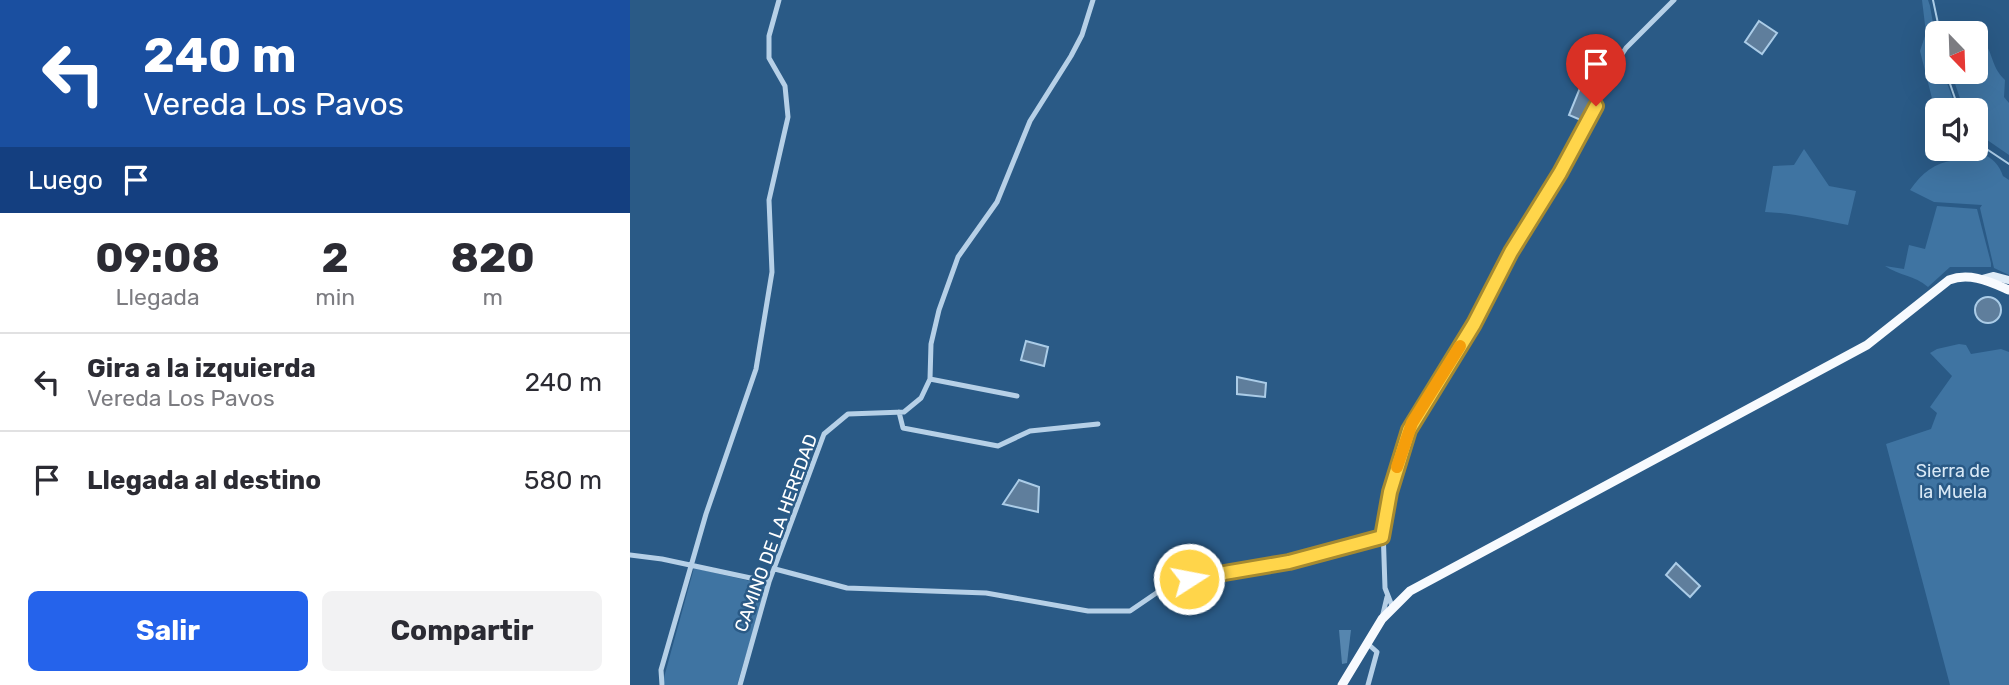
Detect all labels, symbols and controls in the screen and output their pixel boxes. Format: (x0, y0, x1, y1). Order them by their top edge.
north arrow (1925, 21, 1988, 84)
map controls (1925, 21, 1988, 161)
text: 240 m (143, 26, 297, 84)
icon: left (28, 28, 119, 119)
pin (1566, 34, 1626, 106)
icon: arrive (1577, 45, 1615, 83)
text: Vereda Los Pavos (143, 85, 404, 123)
button: sound (1925, 98, 1988, 161)
icon: arrive (117, 161, 155, 199)
text: Luego (28, 165, 103, 196)
text: 09:08 (95, 233, 220, 283)
text: 2 (322, 233, 349, 283)
text: 820 (450, 233, 535, 283)
text: Llegada (116, 283, 200, 311)
text: min (315, 283, 355, 311)
text: m (482, 283, 503, 311)
text: Gira a la izquierda (87, 353, 316, 384)
icon: left (28, 363, 66, 401)
text: 240 m (525, 367, 602, 398)
text: Vereda Los Pavos (87, 384, 275, 412)
street label: CAMINO DE LA HEREDAD (730, 431, 822, 635)
park label: Sierra de la Muela (1916, 460, 1990, 503)
icon: arrive (28, 461, 66, 499)
text: Llegada al destino (87, 465, 321, 496)
text: 580 m (524, 465, 602, 496)
position arrow (1152, 542, 1226, 616)
button: Salir (28, 591, 308, 671)
button: Compartir (322, 591, 602, 671)

